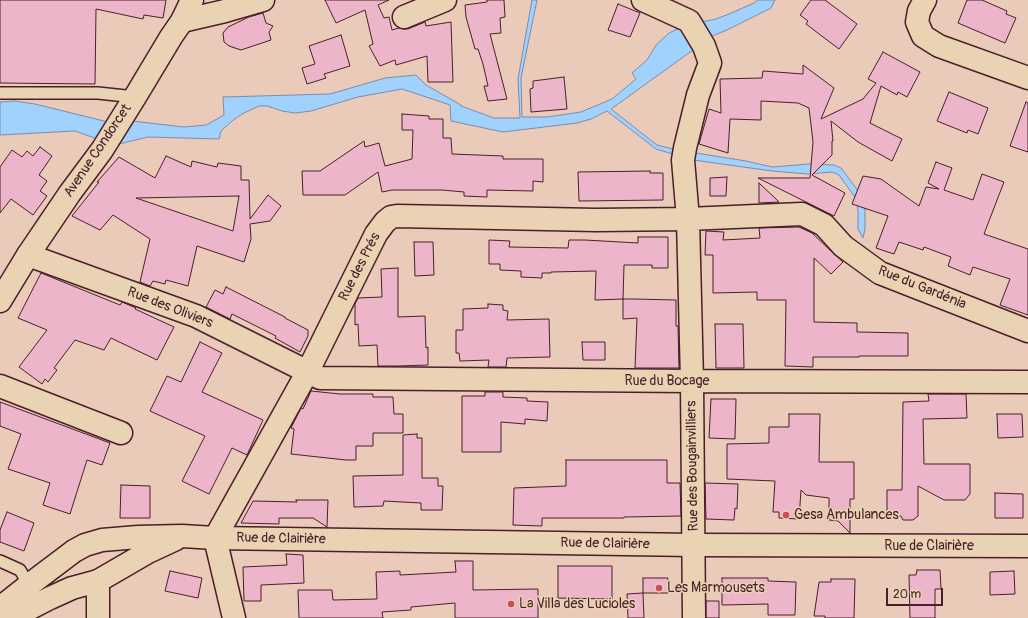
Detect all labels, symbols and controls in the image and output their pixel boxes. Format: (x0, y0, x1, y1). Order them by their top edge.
street label: Avenue Condorcet (61, 101, 135, 201)
street label: Rue des Prés (336, 230, 384, 304)
street label: Rue du Gardénia (875, 263, 969, 313)
street label: Rue des Oliviers (125, 284, 215, 332)
street label: Rue du Bocage (624, 373, 710, 389)
street label: Rue des Bougainvilliers (683, 401, 703, 531)
place label: Gesa Ambulances (794, 507, 899, 523)
marker: Gesa Ambulances (781, 510, 791, 520)
street label: Rue de Clairière (236, 530, 326, 548)
street label: Rue de Clairière (560, 535, 650, 553)
street label: Rue de Clairière (884, 538, 974, 554)
place label: Les Marmousets (667, 580, 765, 596)
scale bar (888, 580, 945, 606)
marker: Les Marmousets (654, 583, 664, 593)
text: 20 m (893, 587, 921, 602)
place label: La Villa des Lucioles (519, 596, 635, 612)
marker: La Villa des Lucioles (506, 599, 516, 609)

